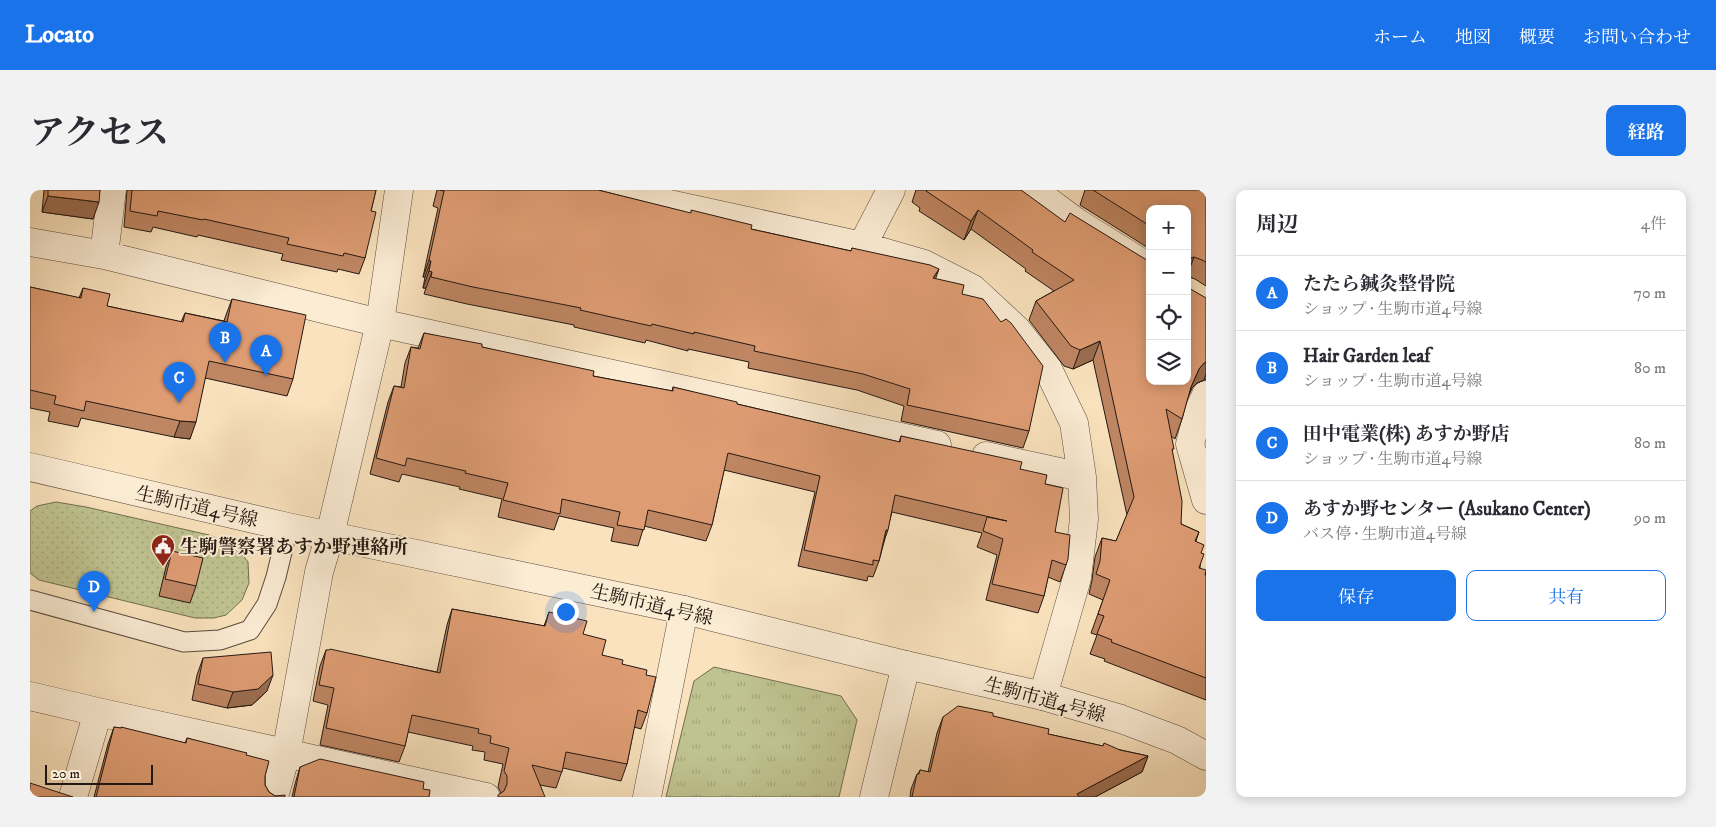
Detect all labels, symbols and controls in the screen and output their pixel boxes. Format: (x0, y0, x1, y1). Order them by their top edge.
text: Locato (25, 20, 94, 50)
text: ホーム (1373, 27, 1427, 49)
text: 地図 (1455, 27, 1491, 49)
text: 概要 (1519, 27, 1555, 49)
text: お問い合わせ (1583, 27, 1691, 49)
button: 経路 (1606, 105, 1686, 156)
text: アクセス (30, 112, 169, 156)
map controls (1146, 205, 1191, 385)
button: + (1146, 205, 1191, 250)
text: 周辺 (1256, 212, 1298, 238)
text: 4件 (1641, 214, 1666, 234)
button: − (1146, 250, 1191, 295)
text: たたら鍼灸整骨院 (1303, 273, 1455, 296)
text: A (1267, 283, 1277, 303)
text: 70 m (1634, 283, 1666, 303)
button: locate (1146, 295, 1191, 340)
text: ショップ · 生駒市道4号線 (1303, 299, 1483, 319)
pin: B (209, 322, 241, 363)
pin: A (250, 335, 282, 376)
button: layers (1146, 340, 1191, 385)
text: Hair Garden leaf (1303, 345, 1430, 368)
text: B (1267, 358, 1277, 378)
text: 80 m (1634, 358, 1666, 378)
pin: C (163, 362, 195, 403)
text: ショップ · 生駒市道4号線 (1303, 371, 1483, 391)
text: 田中電業(株) あすか野店 (1303, 423, 1510, 446)
text: C (1267, 433, 1277, 453)
text: 80 m (1634, 433, 1666, 453)
text: ショップ · 生駒市道4号線 (1303, 449, 1483, 469)
street label: 生駒市道4号線 (133, 482, 260, 533)
text: あすか野センター (Asukano Center) (1303, 498, 1591, 521)
text: D (1266, 508, 1278, 528)
text: 90 m (1634, 508, 1666, 528)
text: バス停 · 生駒市道4号線 (1303, 524, 1467, 544)
public building icon: 生駒警察署あすか野連絡所 (150, 533, 176, 567)
place label: 生駒警察署あすか野連絡所 (180, 536, 408, 559)
button: 保存 (1256, 570, 1456, 621)
button: 共有 (1466, 570, 1666, 621)
pin: D (78, 571, 110, 612)
street label: 生駒市道4号線 (588, 580, 715, 631)
your location (553, 599, 579, 625)
street label: 生駒市道4号線 (981, 673, 1108, 728)
scale bar (45, 762, 152, 785)
text: 20 m (52, 765, 80, 783)

